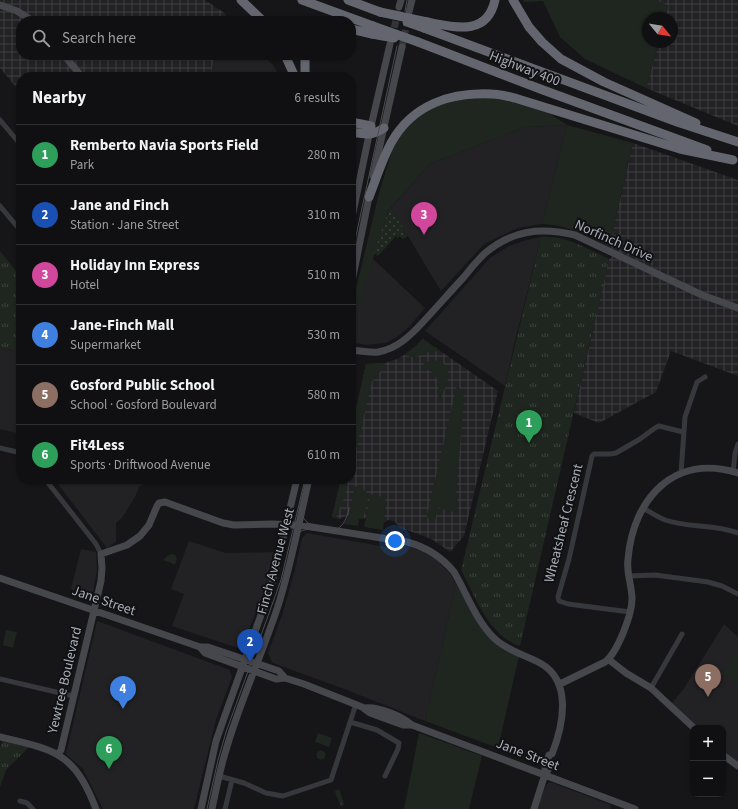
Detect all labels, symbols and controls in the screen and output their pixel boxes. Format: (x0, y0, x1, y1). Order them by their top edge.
north arrow (642, 12, 678, 48)
search box (16, 16, 356, 60)
icon: search (30, 27, 52, 49)
text: Search here (62, 28, 136, 49)
street label: Highway 400 (486, 46, 563, 92)
text: Nearby (32, 86, 86, 110)
text: 6 results (295, 89, 340, 107)
text: Remberto Navia Sports Field (70, 135, 259, 156)
text: 1 (42, 146, 48, 164)
text: 280 m (307, 146, 340, 164)
text: Park (70, 156, 94, 174)
text: Jane and Finch (70, 195, 169, 216)
pin: 3 (411, 202, 437, 235)
text: 2 (42, 206, 48, 224)
text: 310 m (307, 206, 340, 224)
street label: Norfinch Drive (571, 215, 656, 267)
text: Station · Jane Street (70, 216, 179, 234)
text: Holiday Inn Express (70, 255, 200, 276)
text: 3 (42, 266, 48, 284)
text: 510 m (307, 266, 340, 284)
text: Hotel (70, 276, 99, 294)
text: Jane-Finch Mall (70, 315, 174, 336)
text: 4 (42, 326, 48, 344)
text: 530 m (307, 326, 340, 344)
text: Supermarket (70, 336, 141, 354)
text: Gosford Public School (70, 375, 215, 396)
text: 5 (42, 386, 48, 404)
text: 580 m (307, 386, 340, 404)
text: School · Gosford Boulevard (70, 396, 217, 414)
pin: 1 (516, 410, 542, 443)
text: Fit4Less (70, 435, 124, 456)
text: 6 (42, 446, 48, 464)
text: 610 m (307, 446, 340, 464)
text: Sports · Driftwood Avenue (70, 456, 211, 474)
street label: Wheatsheaf Crescent (540, 461, 588, 585)
street label: Finch Avenue West (252, 506, 300, 617)
your location (385, 531, 405, 551)
street label: Jane Street (69, 581, 138, 621)
street label: Yewtree Boulevard (43, 625, 87, 737)
pin: 2 (237, 629, 263, 662)
pin: 5 (695, 664, 721, 697)
pin: 4 (110, 676, 136, 709)
map controls (690, 725, 726, 797)
button: + (690, 725, 726, 761)
street label: Jane Street (493, 734, 562, 776)
pin: 6 (96, 736, 122, 769)
button: − (690, 761, 726, 797)

